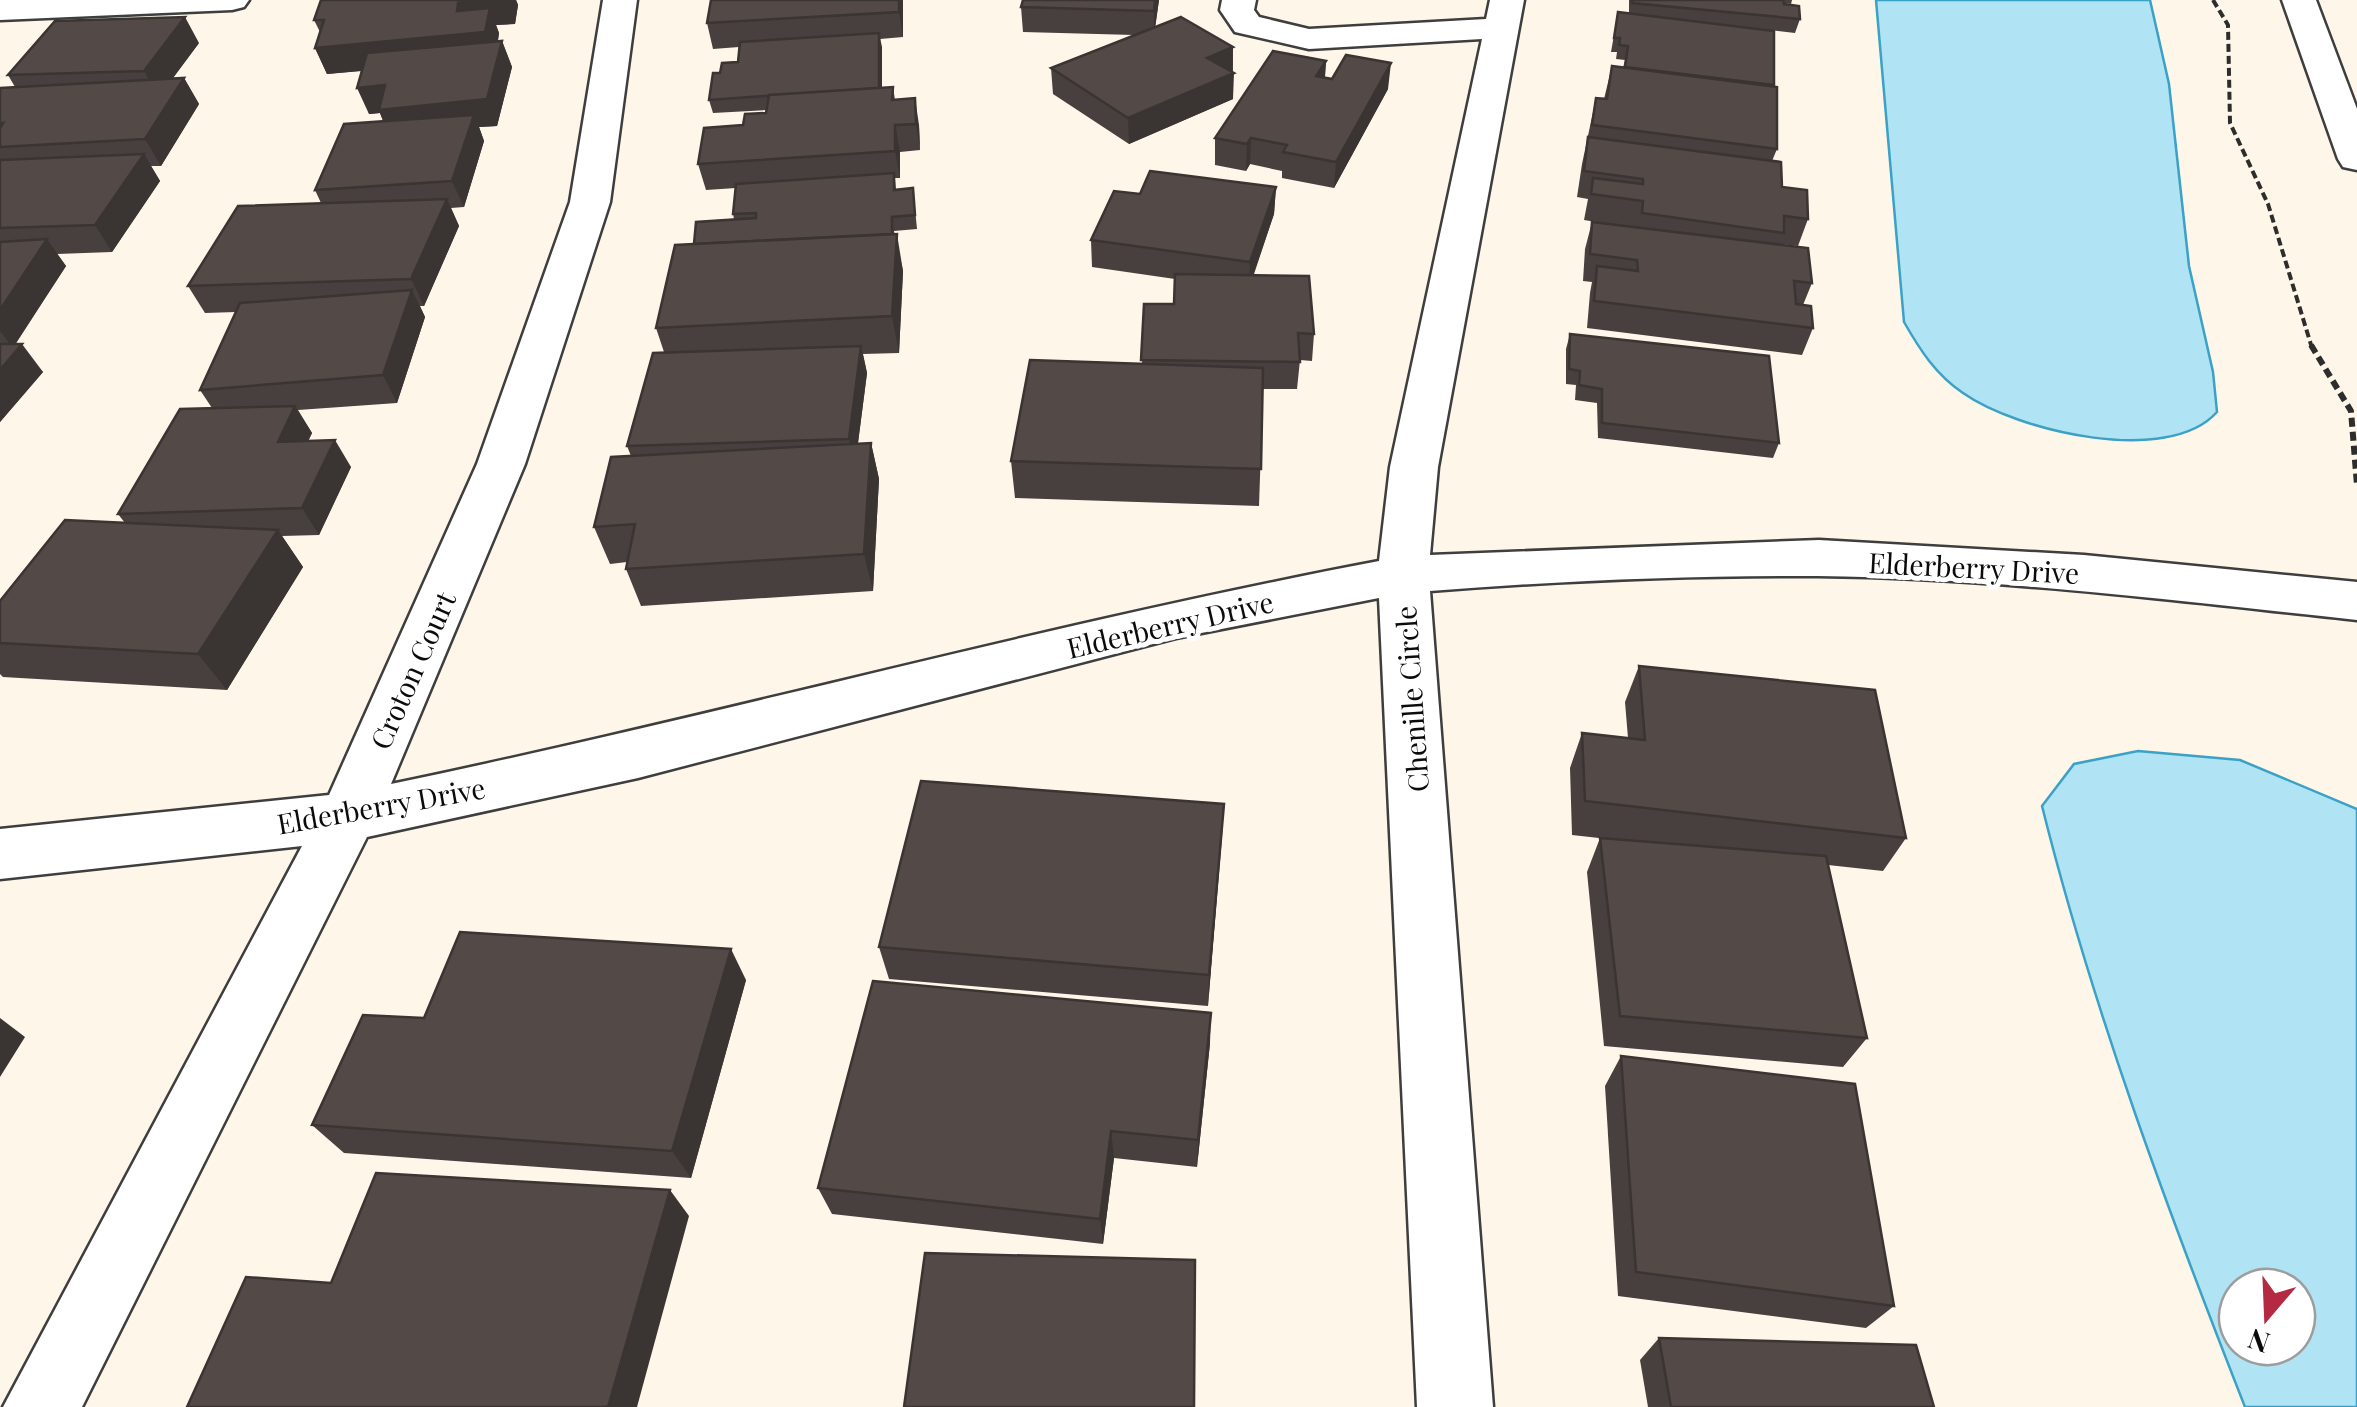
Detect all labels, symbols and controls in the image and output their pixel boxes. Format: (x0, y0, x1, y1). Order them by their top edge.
street label: Elderberry Drive (1868, 543, 2080, 591)
street label: Elderberry Drive (1063, 582, 1277, 666)
street label: Croton Court (361, 584, 464, 755)
street label: Chenille Circle (1386, 605, 1436, 793)
street label: Elderberry Drive (274, 768, 488, 842)
north arrow (2217, 1267, 2317, 1367)
text: N (2243, 1321, 2274, 1363)

